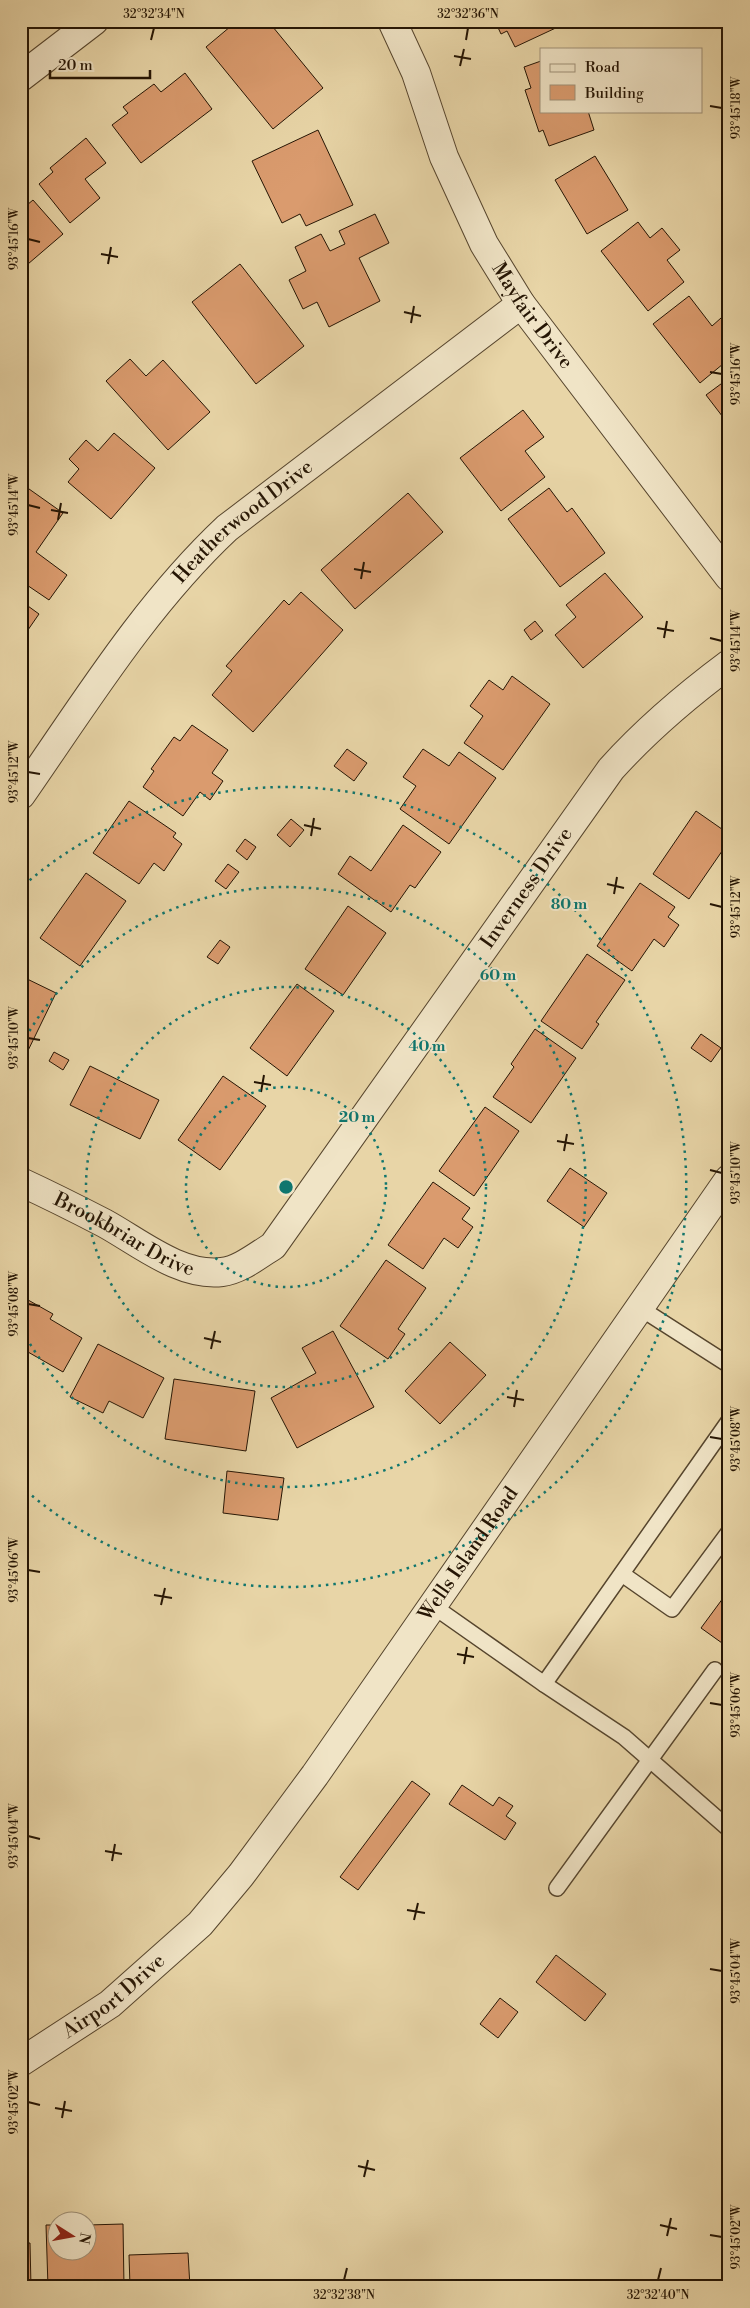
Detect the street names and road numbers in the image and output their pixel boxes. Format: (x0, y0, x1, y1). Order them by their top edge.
street label: Mayfair Drive (486, 258, 579, 374)
street label: Heatherwood Drive (167, 454, 318, 589)
street label: Inverness Drive (475, 823, 578, 954)
street label: Brookbriar Drive (49, 1187, 197, 1282)
street label: Wells Island Road (413, 1482, 524, 1627)
street label: Airport Drive (57, 1948, 170, 2045)

